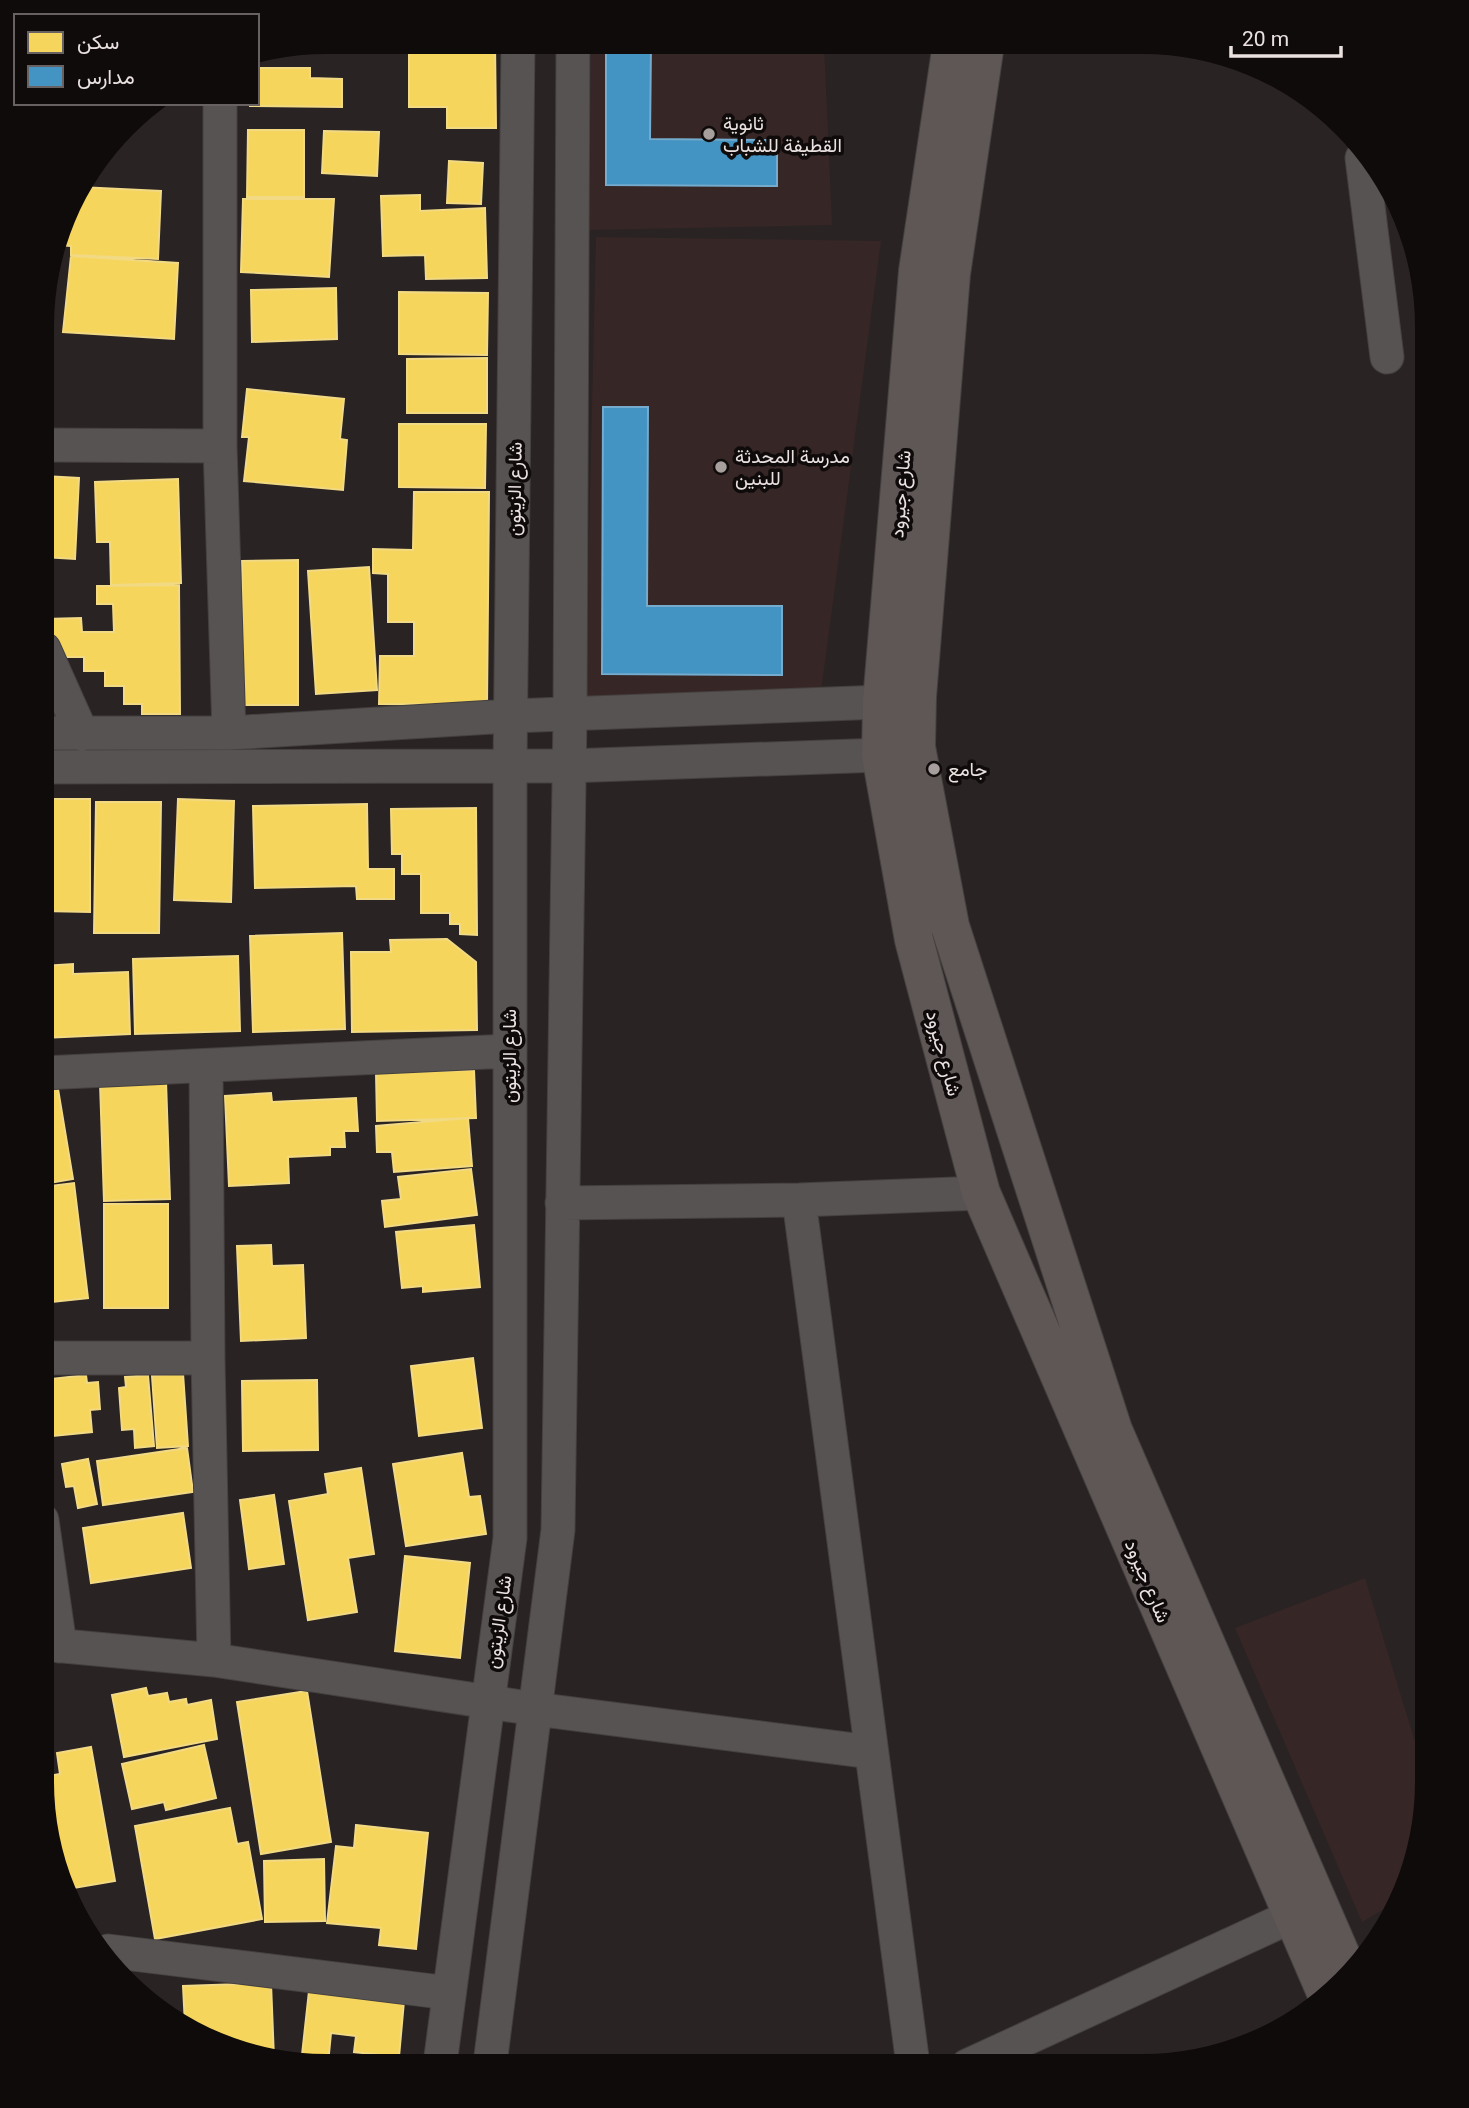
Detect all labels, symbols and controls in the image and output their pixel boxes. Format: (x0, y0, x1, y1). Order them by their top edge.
legend (14, 14, 259, 105)
scale bar (1231, 14, 1341, 58)
text: 20 m (1242, 27, 1289, 51)
text: سكن (77, 30, 119, 54)
text: مدارس (77, 65, 135, 90)
place label: ثانوية القطيفة للشباب (723, 112, 842, 157)
marker: ثانوية القطيفة للشباب (701, 126, 717, 142)
street label: شارع الزيتون (502, 442, 528, 536)
place label: مدرسة المحدثة للبنين (735, 445, 850, 490)
street label: شارع جيرود (885, 449, 917, 539)
marker: مدرسة المحدثة للبنين (713, 459, 729, 475)
place label: جامع (948, 758, 987, 783)
marker: جامع (926, 761, 942, 777)
street label: شارع جيرود (920, 1008, 966, 1099)
street label: شارع الزيتون (498, 1009, 522, 1103)
street label: شارع جيرود (1119, 1536, 1175, 1626)
street label: شارع الزيتون (481, 1574, 517, 1670)

